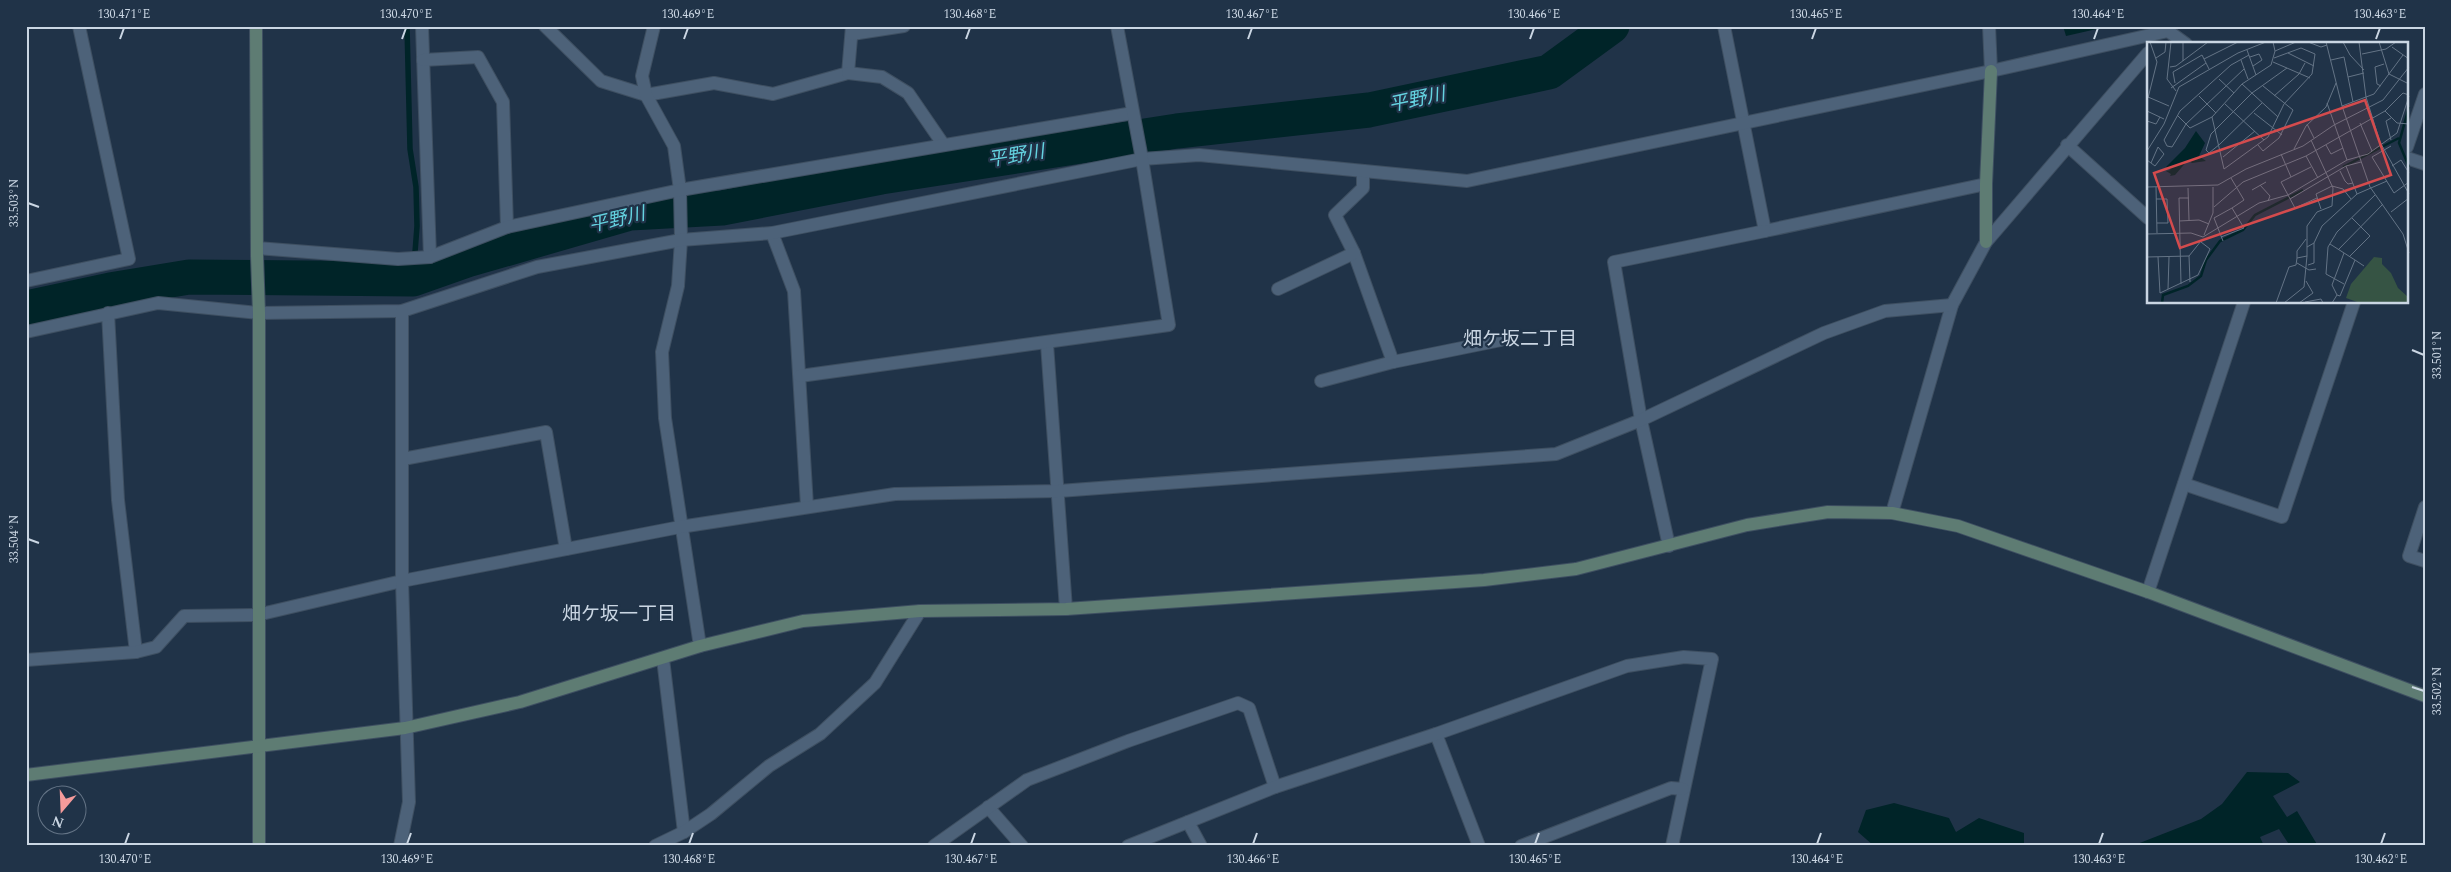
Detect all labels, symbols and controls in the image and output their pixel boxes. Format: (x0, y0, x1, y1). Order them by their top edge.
text: 130.471°E (98, 5, 150, 24)
text: 130.470°E (380, 5, 432, 24)
text: 130.469°E (662, 5, 714, 24)
text: 130.468°E (944, 5, 996, 24)
text: 130.467°E (1226, 5, 1278, 24)
text: 130.466°E (1508, 5, 1560, 24)
text: 130.465°E (1790, 5, 1842, 24)
text: 130.464°E (2072, 5, 2124, 24)
text: 130.463°E (2354, 5, 2406, 24)
inset map (2147, 42, 2408, 304)
water label: 平野川 (1386, 79, 1450, 120)
water label: 平野川 (986, 137, 1048, 175)
text: 33.503°N (5, 179, 24, 227)
water label: 平野川 (586, 199, 650, 241)
district label: 畑ケ坂二丁目 (1463, 325, 1577, 354)
text: 33.501°N (2428, 331, 2447, 379)
text: 33.504°N (5, 515, 24, 563)
district label: 畑ケ坂一丁目 (562, 600, 676, 629)
text: 33.502°N (2428, 667, 2447, 715)
north arrow (38, 784, 88, 834)
text: N (49, 810, 67, 834)
text: 130.470°E (99, 850, 151, 869)
text: 130.469°E (381, 850, 433, 869)
text: 130.468°E (663, 850, 715, 869)
text: 130.467°E (945, 850, 997, 869)
text: 130.466°E (1227, 850, 1279, 869)
text: 130.465°E (1509, 850, 1561, 869)
text: 130.464°E (1791, 850, 1843, 869)
text: 130.463°E (2073, 850, 2125, 869)
text: 130.462°E (2355, 850, 2407, 869)

